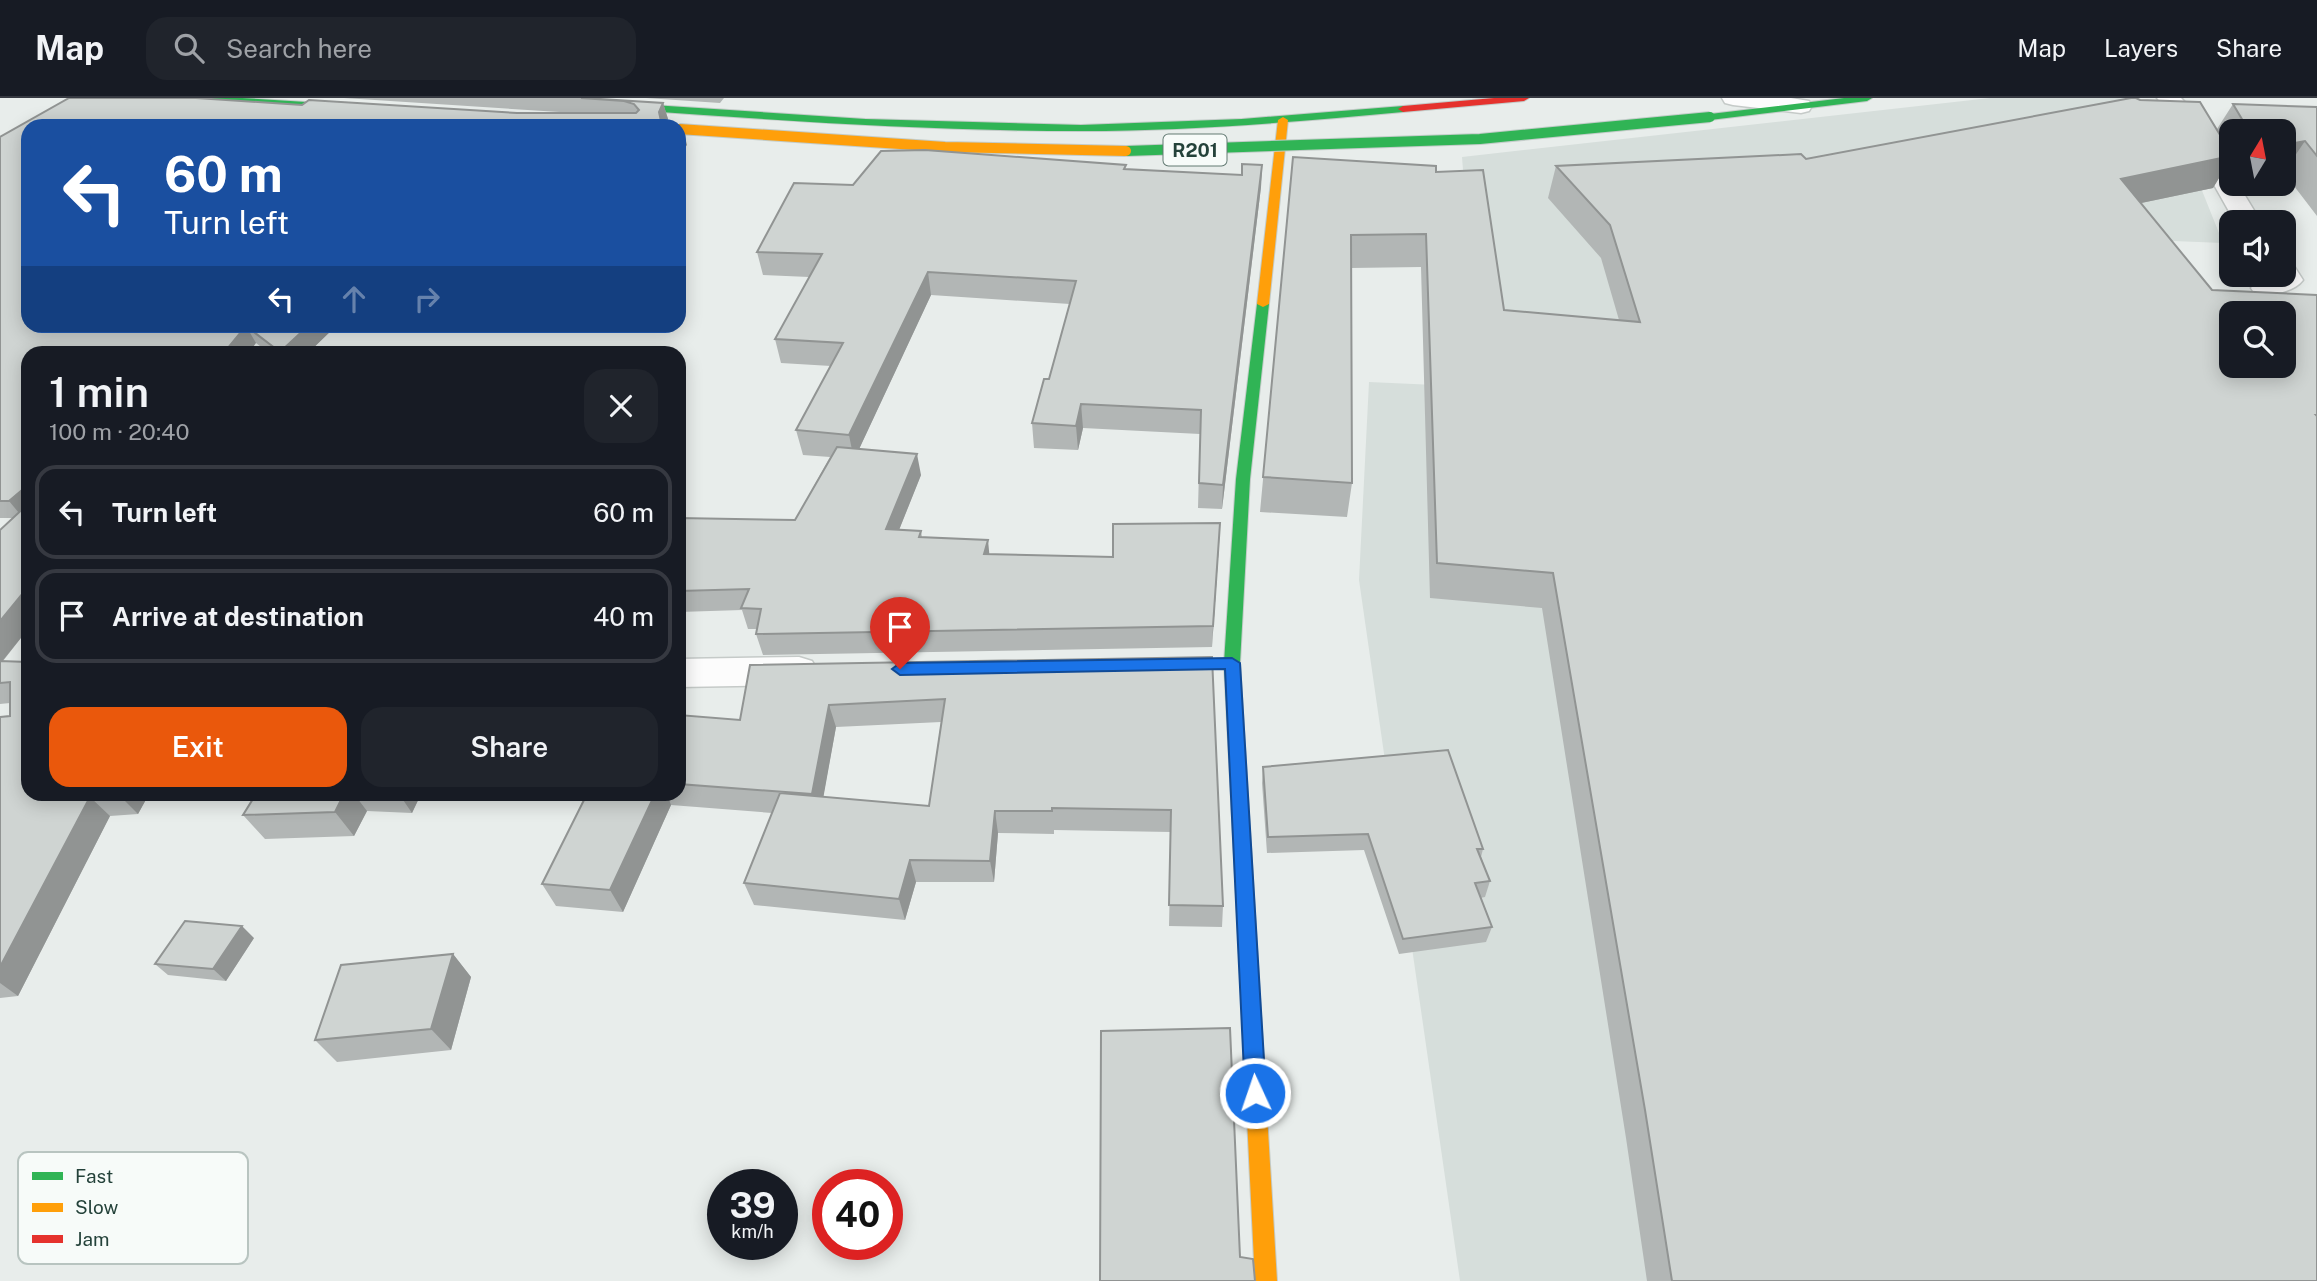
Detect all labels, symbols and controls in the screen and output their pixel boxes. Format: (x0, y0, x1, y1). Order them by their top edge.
search box (146, 17, 636, 80)
text: Map (35, 29, 104, 67)
icon: search (170, 29, 208, 67)
text: Search here (226, 33, 372, 64)
text: Map (2017, 34, 2066, 62)
text: Layers (2104, 34, 2178, 62)
text: Share (2216, 34, 2282, 62)
north arrow (2219, 119, 2296, 196)
map controls (2219, 119, 2296, 378)
road number: R201 (1164, 134, 1226, 166)
text: 60 m (164, 145, 283, 203)
icon: left (49, 147, 140, 238)
text: Turn left (164, 204, 289, 241)
button: sound (2219, 210, 2296, 287)
icon: left (262, 280, 300, 318)
icon: ahead (335, 280, 373, 318)
icon: right (408, 280, 446, 318)
button: search (2219, 301, 2296, 378)
text: 1 min (49, 367, 149, 416)
button: close (584, 369, 658, 443)
text: 100 m · 20:40 (49, 418, 190, 445)
icon: left (53, 493, 91, 531)
text: Turn left (112, 497, 217, 528)
text: 60 m (593, 497, 654, 528)
icon: arrive (53, 597, 91, 635)
pin (870, 597, 930, 669)
text: Arrive at destination (112, 601, 364, 632)
text: 40 m (593, 601, 654, 632)
icon: arrive (881, 608, 919, 646)
button: Exit (49, 707, 347, 787)
button: Share (361, 707, 658, 787)
position arrow (1218, 1056, 1292, 1130)
legend (18, 1152, 248, 1264)
text: Fast (75, 1165, 113, 1187)
speed limit sign: 40 (812, 1169, 903, 1260)
text: 39 (729, 1185, 776, 1226)
text: Slow (75, 1196, 119, 1218)
text: km/h (731, 1221, 774, 1242)
text: Jam (75, 1228, 109, 1250)

